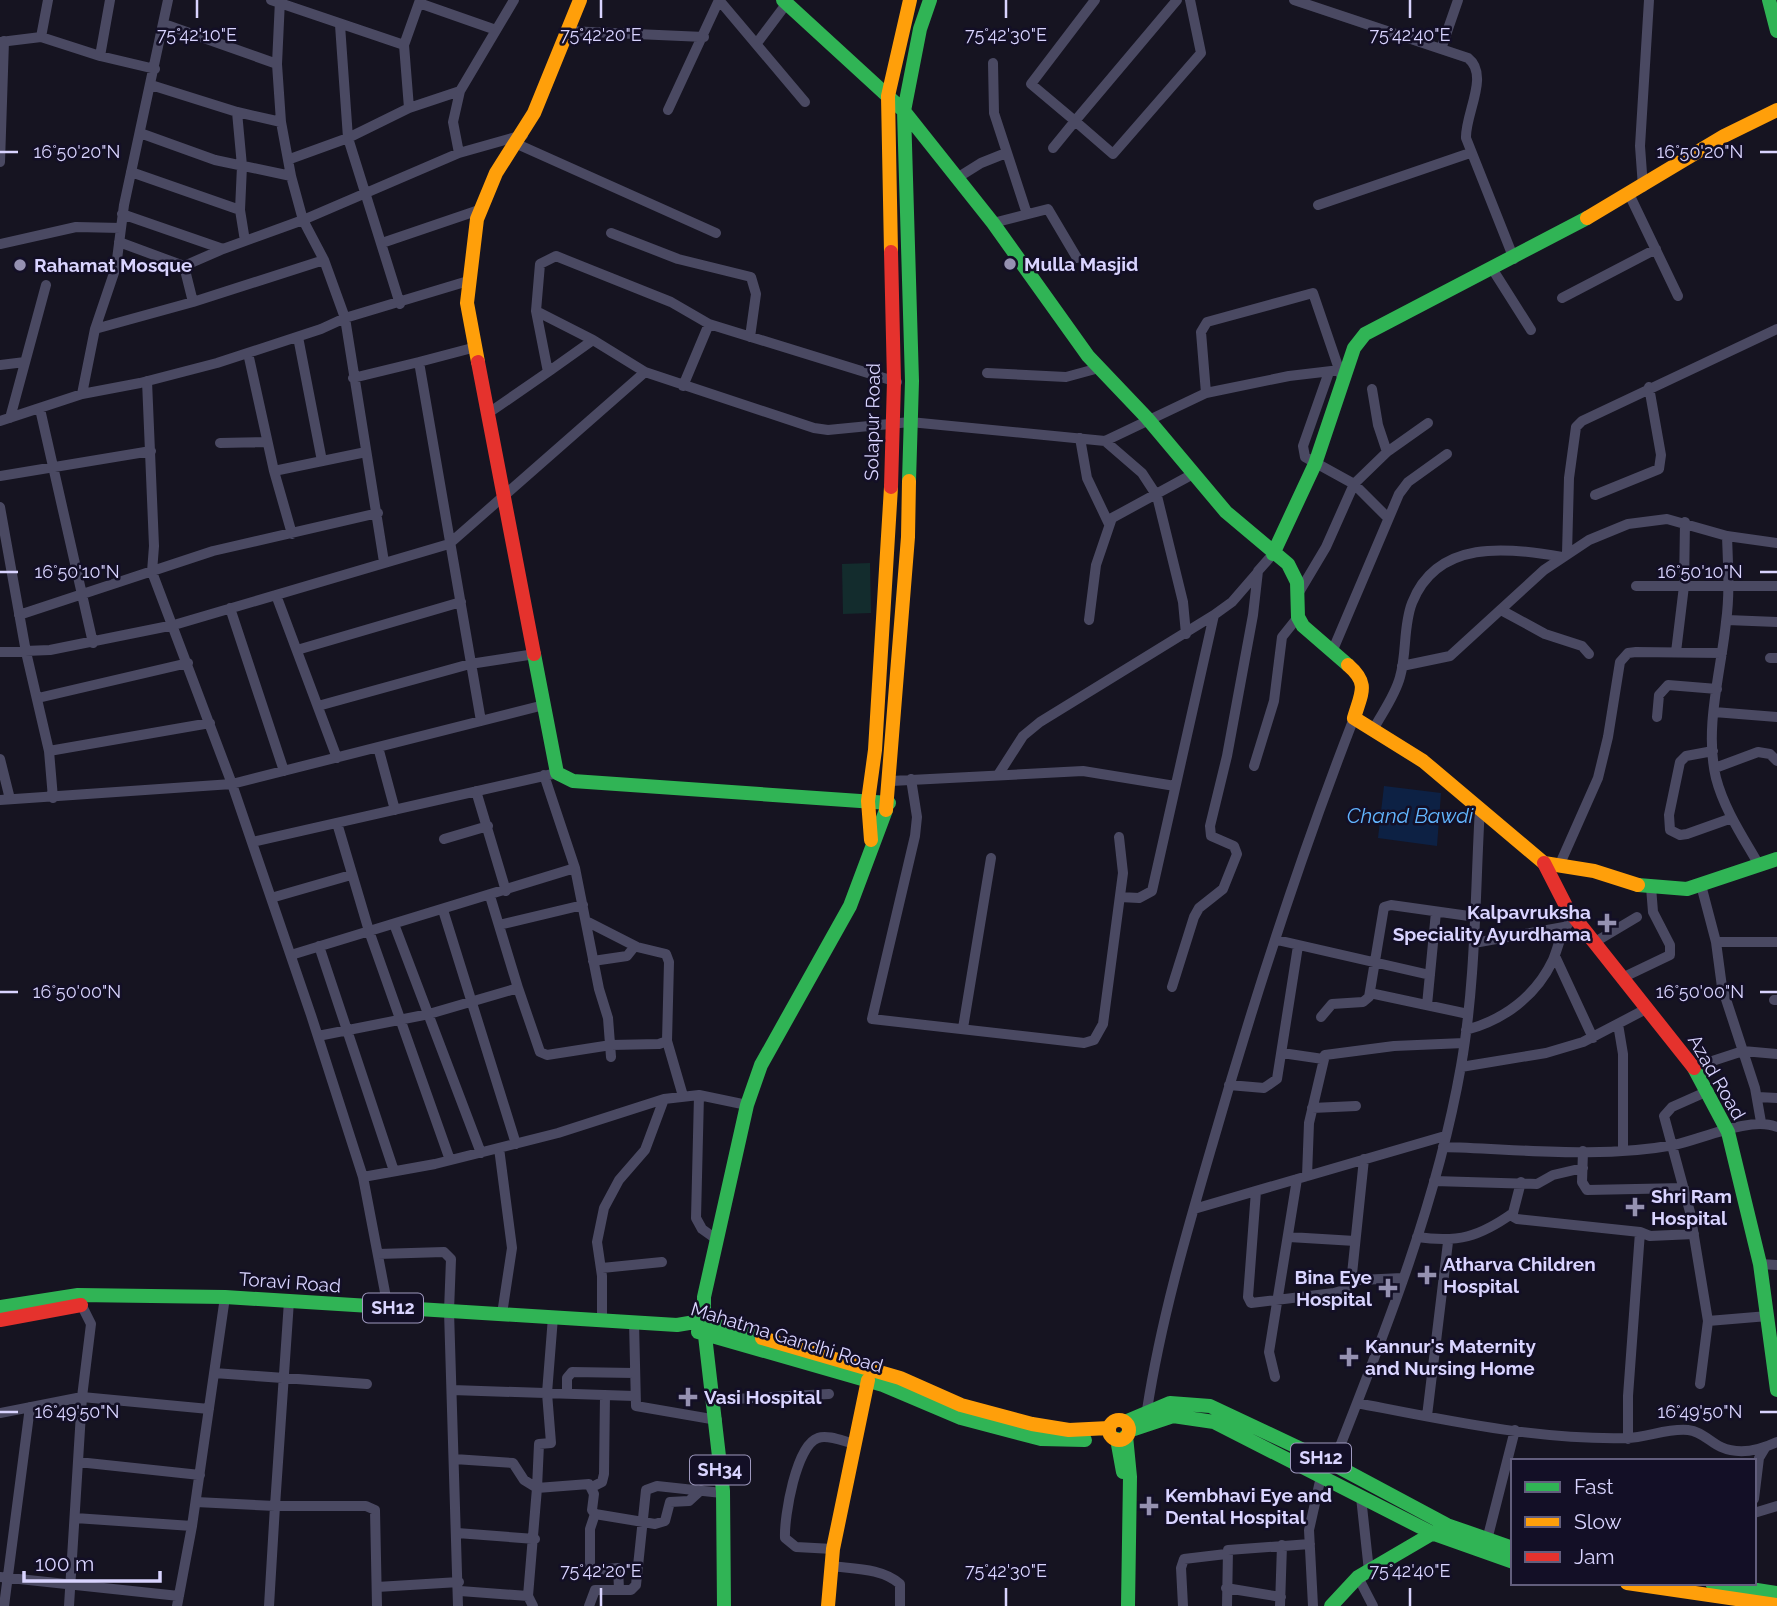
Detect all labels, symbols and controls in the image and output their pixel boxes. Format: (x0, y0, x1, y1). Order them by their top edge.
text: 75°42'10"E (157, 24, 237, 45)
text: 75°42'20"E (560, 24, 642, 45)
text: 75°42'30"E (965, 24, 1047, 45)
text: 75°42'40"E (1370, 24, 1450, 45)
text: 16°50'20"N (34, 141, 120, 162)
text: 16°50'20"N (1657, 141, 1743, 162)
place label: Mulla Masjid (1024, 253, 1138, 275)
place label: Rahamat Mosque (34, 254, 192, 276)
marker: Mulla Masjid (1002, 256, 1018, 272)
marker: Rahamat Mosque (12, 257, 28, 273)
street label: Solapur Road (860, 363, 884, 481)
text: 16°50'10"N (34, 561, 120, 582)
text: 16°50'10"N (1657, 561, 1743, 582)
water label: Chand Bawdi (1347, 803, 1474, 828)
place label: Kalpavruksha Speciality Ayurdhama (1393, 901, 1591, 945)
marker: Kalpavruksha Speciality Ayurdhama (1597, 913, 1617, 933)
text: 16°50'00"N (33, 981, 121, 1002)
text: 16°50'00"N (1656, 981, 1744, 1002)
street label: Azad Road (1684, 1030, 1750, 1124)
place label: Shri Ram Hospital (1651, 1185, 1732, 1229)
marker: Shri Ram Hospital (1625, 1197, 1645, 1217)
place label: Atharva Children Hospital (1443, 1253, 1596, 1297)
marker: Atharva Children Hospital (1417, 1265, 1437, 1285)
place label: Bina Eye Hospital (1295, 1266, 1373, 1310)
street label: Toravi Road (238, 1267, 342, 1297)
marker: Bina Eye Hospital (1378, 1278, 1398, 1298)
road number: SH12 (363, 1294, 423, 1322)
street label: Mahatma Gandhi Road (688, 1297, 886, 1377)
place label: Kannur's Maternity and Nursing Home (1365, 1335, 1536, 1379)
marker: Kannur's Maternity and Nursing Home (1339, 1347, 1359, 1367)
place label: Vasi Hospital (704, 1386, 822, 1408)
marker: Vasi Hospital (678, 1387, 698, 1407)
text: 16°49'50"N (35, 1401, 119, 1422)
text: 16°49'50"N (1658, 1401, 1742, 1422)
road number: SH12 (1291, 1443, 1351, 1472)
road number: SH34 (690, 1456, 750, 1484)
legend (1511, 1459, 1756, 1585)
text: Fast (1574, 1474, 1614, 1499)
place label: Kembhavi Eye and Dental Hospital (1165, 1484, 1332, 1528)
marker: Kembhavi Eye and Dental Hospital (1139, 1496, 1159, 1516)
text: Slow (1574, 1509, 1622, 1534)
scale bar (24, 1540, 161, 1584)
text: Jam (1574, 1544, 1615, 1569)
text: 100 m (35, 1551, 94, 1576)
text: 75°42'20"E (560, 1560, 642, 1581)
text: 75°42'30"E (965, 1560, 1047, 1581)
text: 75°42'40"E (1370, 1560, 1450, 1581)

